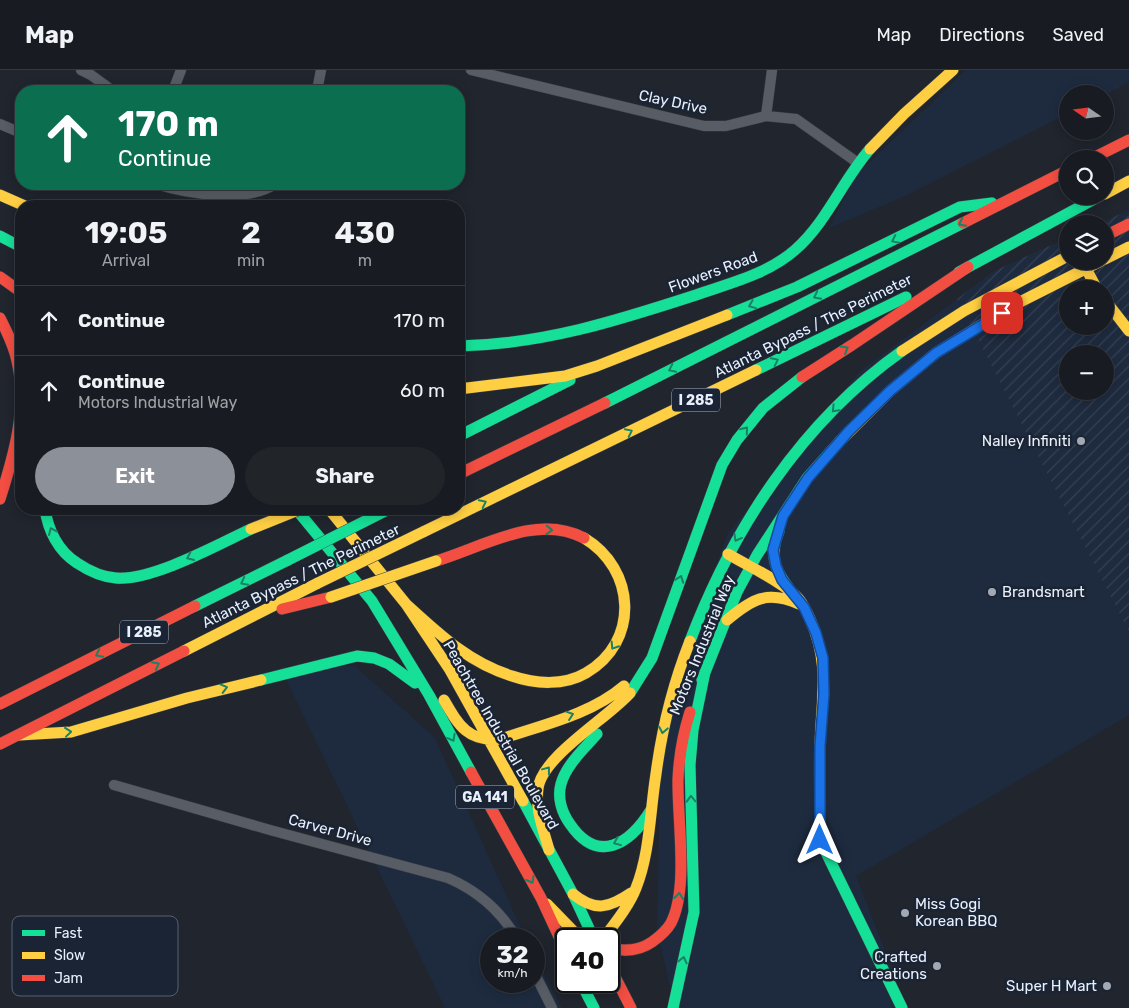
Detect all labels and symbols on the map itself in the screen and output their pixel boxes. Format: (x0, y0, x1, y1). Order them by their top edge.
north arrow (1059, 85, 1114, 140)
street label: Clay Drive (637, 86, 709, 118)
one-way arrow (958, 217, 967, 227)
one-way arrow (891, 234, 900, 244)
street label: Flowers Road (666, 248, 760, 296)
street label: Atlanta Bypass / The Perimeter (711, 270, 915, 382)
one-way arrow (813, 290, 822, 300)
pin (981, 292, 1023, 334)
one-way arrow (748, 299, 757, 309)
one-way arrow (839, 345, 848, 355)
one-way arrow (770, 357, 779, 367)
one-way arrow (668, 363, 677, 373)
road number: I 285 (672, 388, 720, 412)
one-way arrow (832, 403, 841, 412)
one-way arrow (739, 427, 748, 436)
one-way arrow (624, 428, 633, 438)
place label: Nalley Infiniti (982, 432, 1071, 450)
marker: Nalley Infiniti (1075, 435, 1087, 447)
one-way arrow (478, 499, 487, 509)
street label: Atlanta Bypass / The Perimeter (199, 520, 403, 632)
one-way arrow (546, 524, 554, 535)
one-way arrow (47, 527, 58, 536)
one-way arrow (733, 533, 743, 542)
one-way arrow (186, 550, 195, 561)
street label: Motors Industrial Way (666, 572, 738, 718)
one-way arrow (674, 575, 684, 583)
one-way arrow (240, 576, 249, 586)
place label: Brandsmart (1002, 583, 1085, 601)
marker: Brandsmart (986, 586, 998, 598)
road number: I 285 (120, 620, 168, 644)
street label: Peachtree Industrial Boulevard (439, 637, 563, 833)
one-way arrow (611, 641, 620, 650)
one-way arrow (95, 648, 104, 658)
one-way arrow (151, 661, 160, 671)
one-way arrow (219, 683, 228, 694)
one-way arrow (565, 711, 574, 721)
one-way arrow (658, 726, 668, 735)
one-way arrow (64, 727, 72, 738)
one-way arrow (446, 732, 456, 741)
one-way arrow (541, 766, 550, 776)
road number: GA 141 (456, 786, 514, 809)
one-way arrow (685, 795, 696, 803)
street label: Carver Drive (286, 810, 374, 850)
position arrow (793, 813, 845, 865)
one-way arrow (613, 836, 622, 847)
one-way arrow (525, 875, 535, 884)
one-way arrow (673, 892, 683, 900)
place label: Miss Gogi Korean BBQ (915, 895, 997, 930)
marker: Miss Gogi Korean BBQ (899, 907, 911, 919)
legend (12, 916, 178, 996)
text: Fast (54, 925, 83, 942)
speed limit sign: 40 (555, 928, 620, 993)
text: Slow (54, 947, 85, 964)
place label: Crafted Creations (860, 948, 927, 983)
one-way arrow (677, 956, 688, 965)
marker: Crafted Creations (931, 960, 943, 972)
text: Jam (54, 970, 83, 987)
place label: Super H Mart (1006, 977, 1097, 995)
marker: Super H Mart (1101, 980, 1113, 992)

